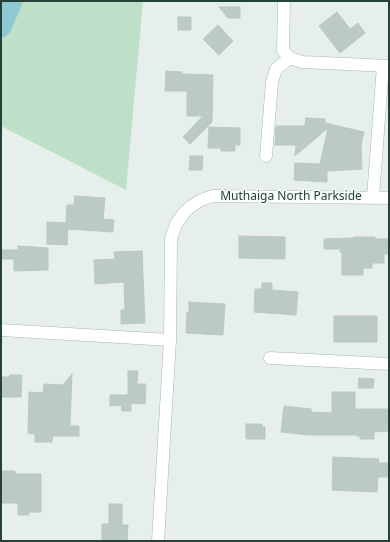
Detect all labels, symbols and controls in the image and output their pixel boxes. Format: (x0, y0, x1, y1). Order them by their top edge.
street label: Muthaiga North Parkside (220, 190, 362, 204)

